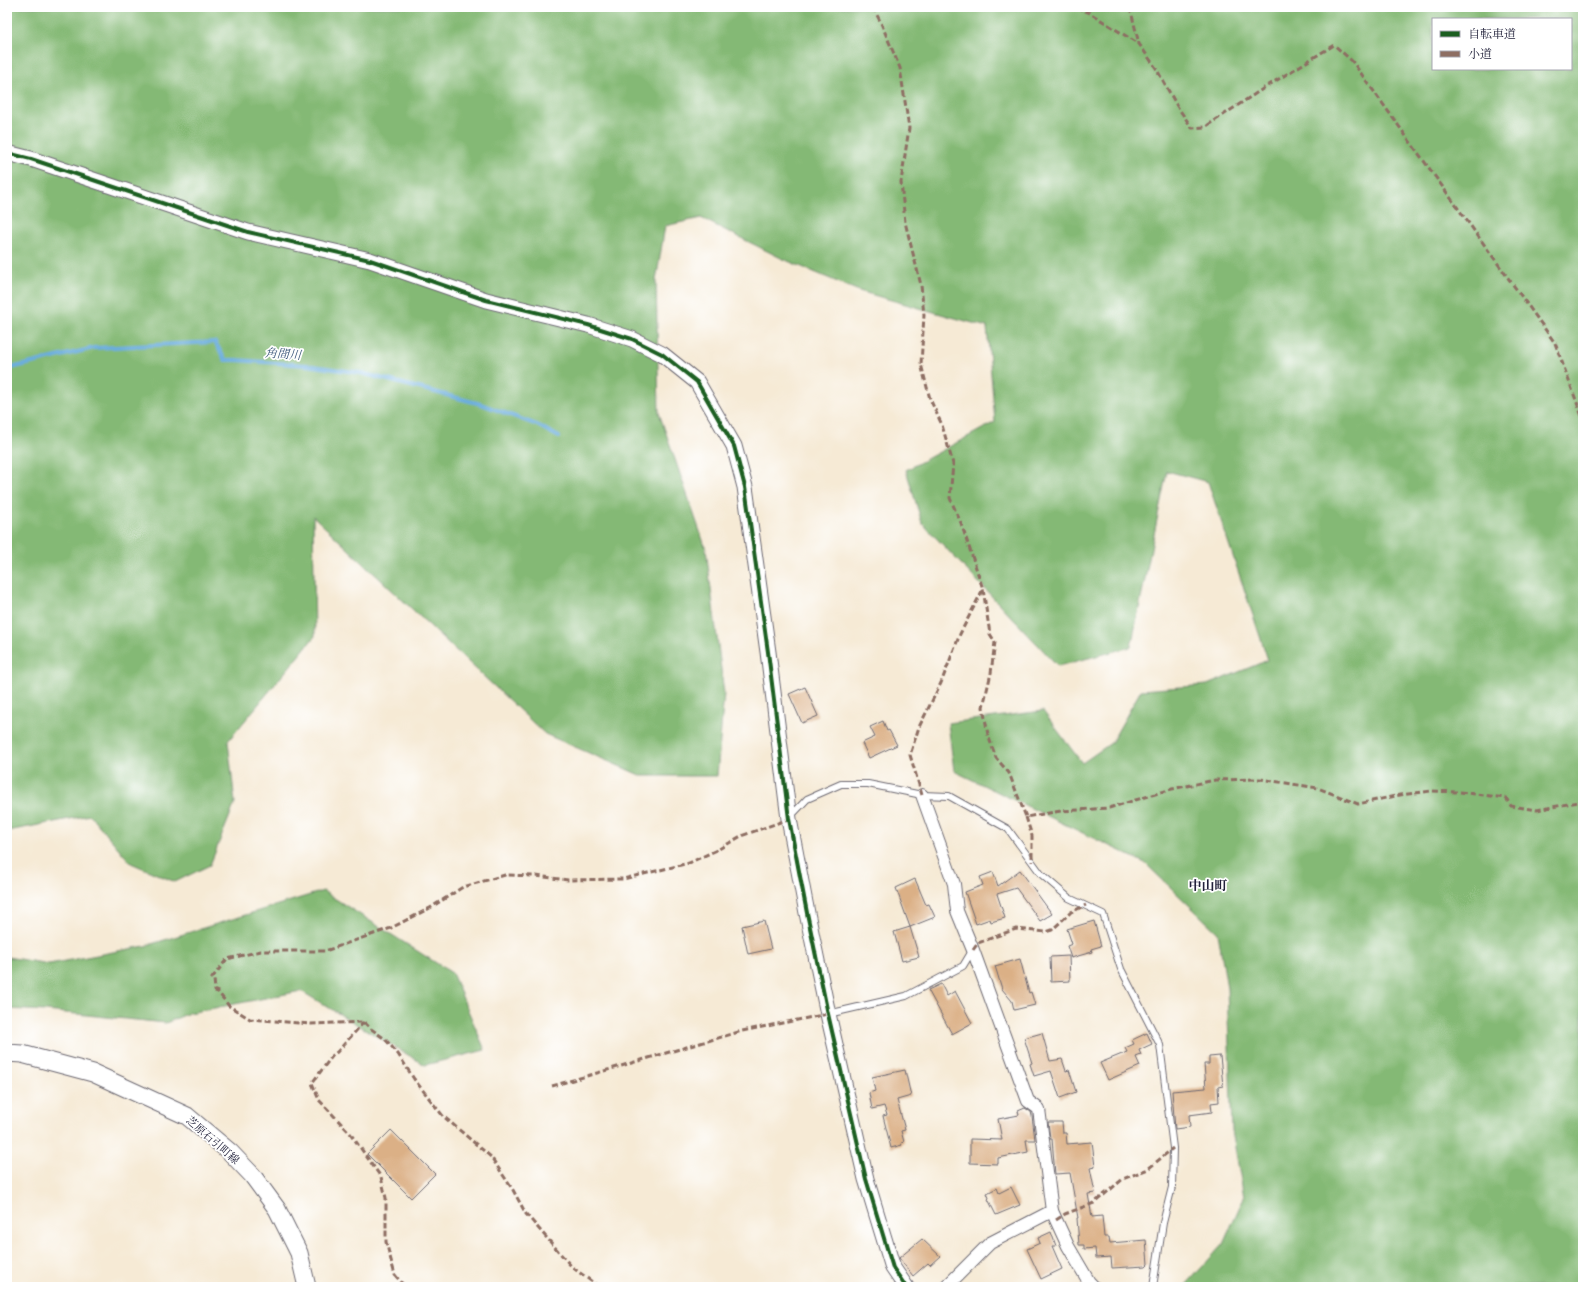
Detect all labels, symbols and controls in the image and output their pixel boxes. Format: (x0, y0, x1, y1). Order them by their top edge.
legend (1432, 18, 1572, 70)
text: 自転車道 (1468, 26, 1516, 42)
text: 小道 (1468, 46, 1492, 62)
water label: 角間川 (264, 345, 304, 363)
district label: 中山町 (1188, 877, 1228, 894)
street label: 芝原石引町線 (183, 1113, 242, 1168)

